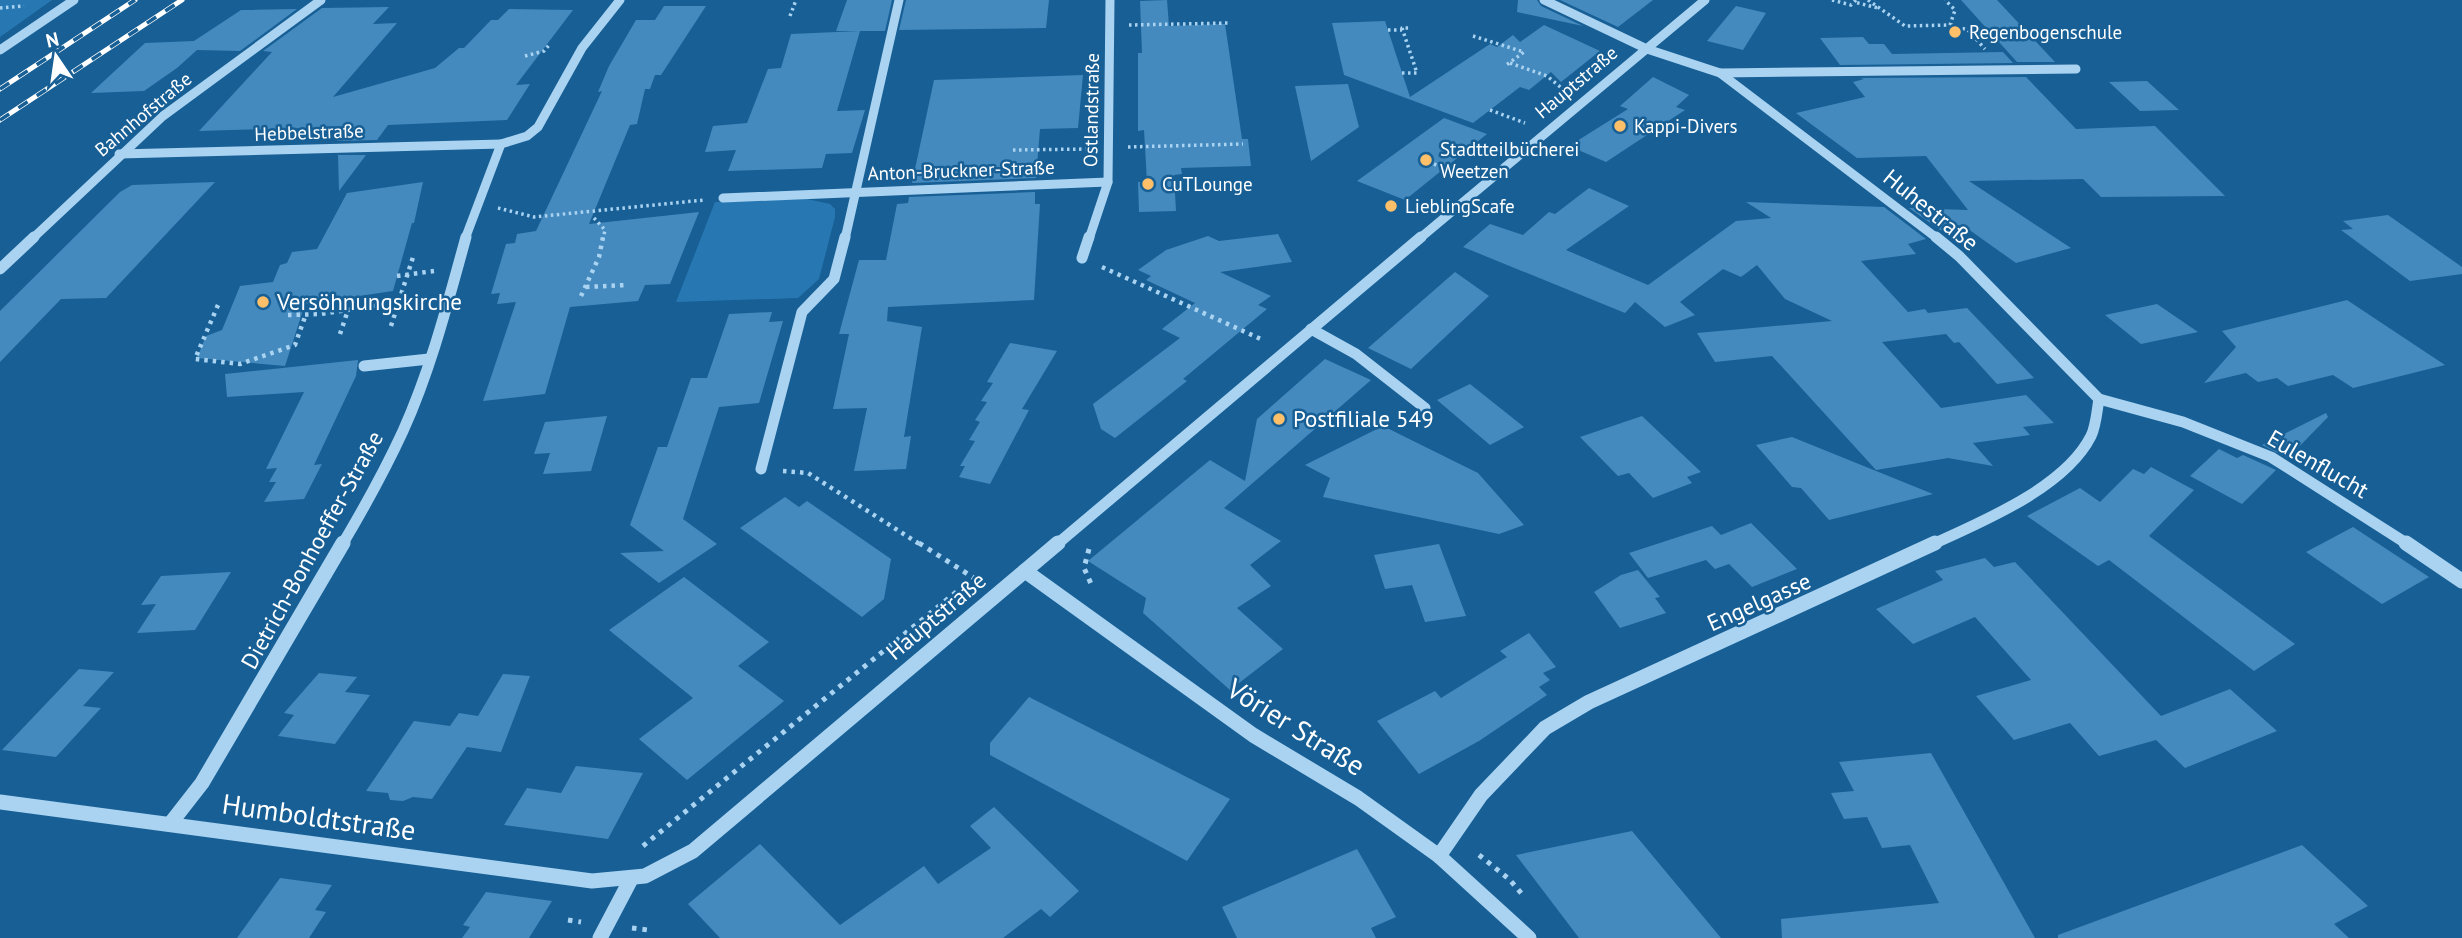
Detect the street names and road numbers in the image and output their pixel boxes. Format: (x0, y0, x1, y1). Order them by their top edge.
street label: Hauptstraße (1530, 41, 1622, 123)
street label: Ostlandstraße (1078, 53, 1104, 167)
street label: Bahnhofstraße (90, 67, 196, 161)
street label: Hebbelstraße (254, 118, 364, 146)
street label: Anton-Bruckner-Straße (867, 155, 1055, 185)
street label: Huhestraße (1878, 162, 1985, 257)
street label: Eulenflucht (2262, 423, 2374, 504)
street label: Dietrich-Bonhoeffer-Straße (234, 426, 389, 674)
street label: Hauptstraße (880, 565, 992, 666)
street label: Engelgasse (1702, 566, 1815, 637)
street label: Vörier Straße (1219, 669, 1372, 784)
street label: Humboldtstraße (220, 785, 418, 848)

